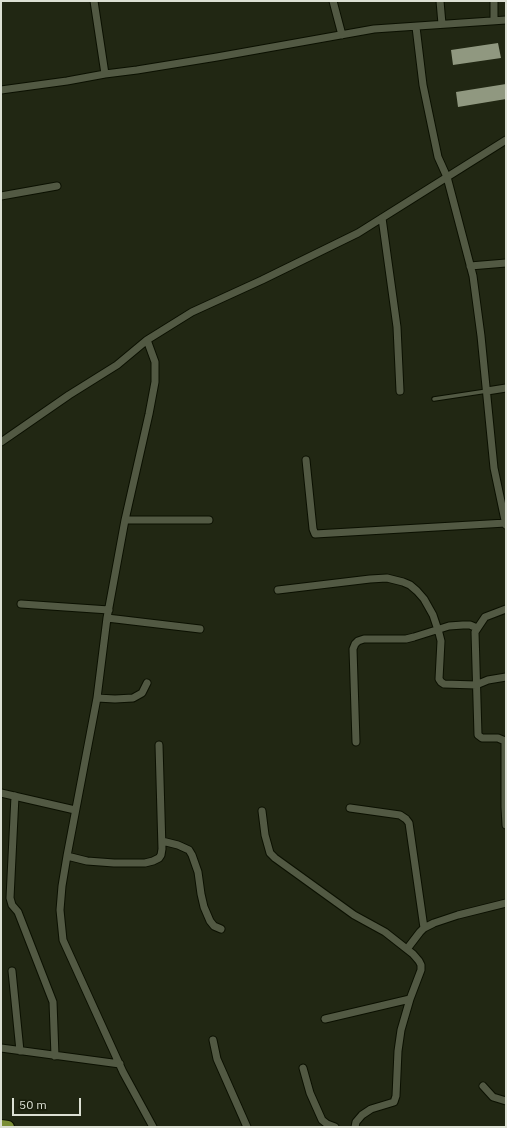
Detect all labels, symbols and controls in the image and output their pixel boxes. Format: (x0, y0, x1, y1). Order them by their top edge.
scale bar (14, 1090, 83, 1116)
text: 50 m (19, 1097, 47, 1112)

